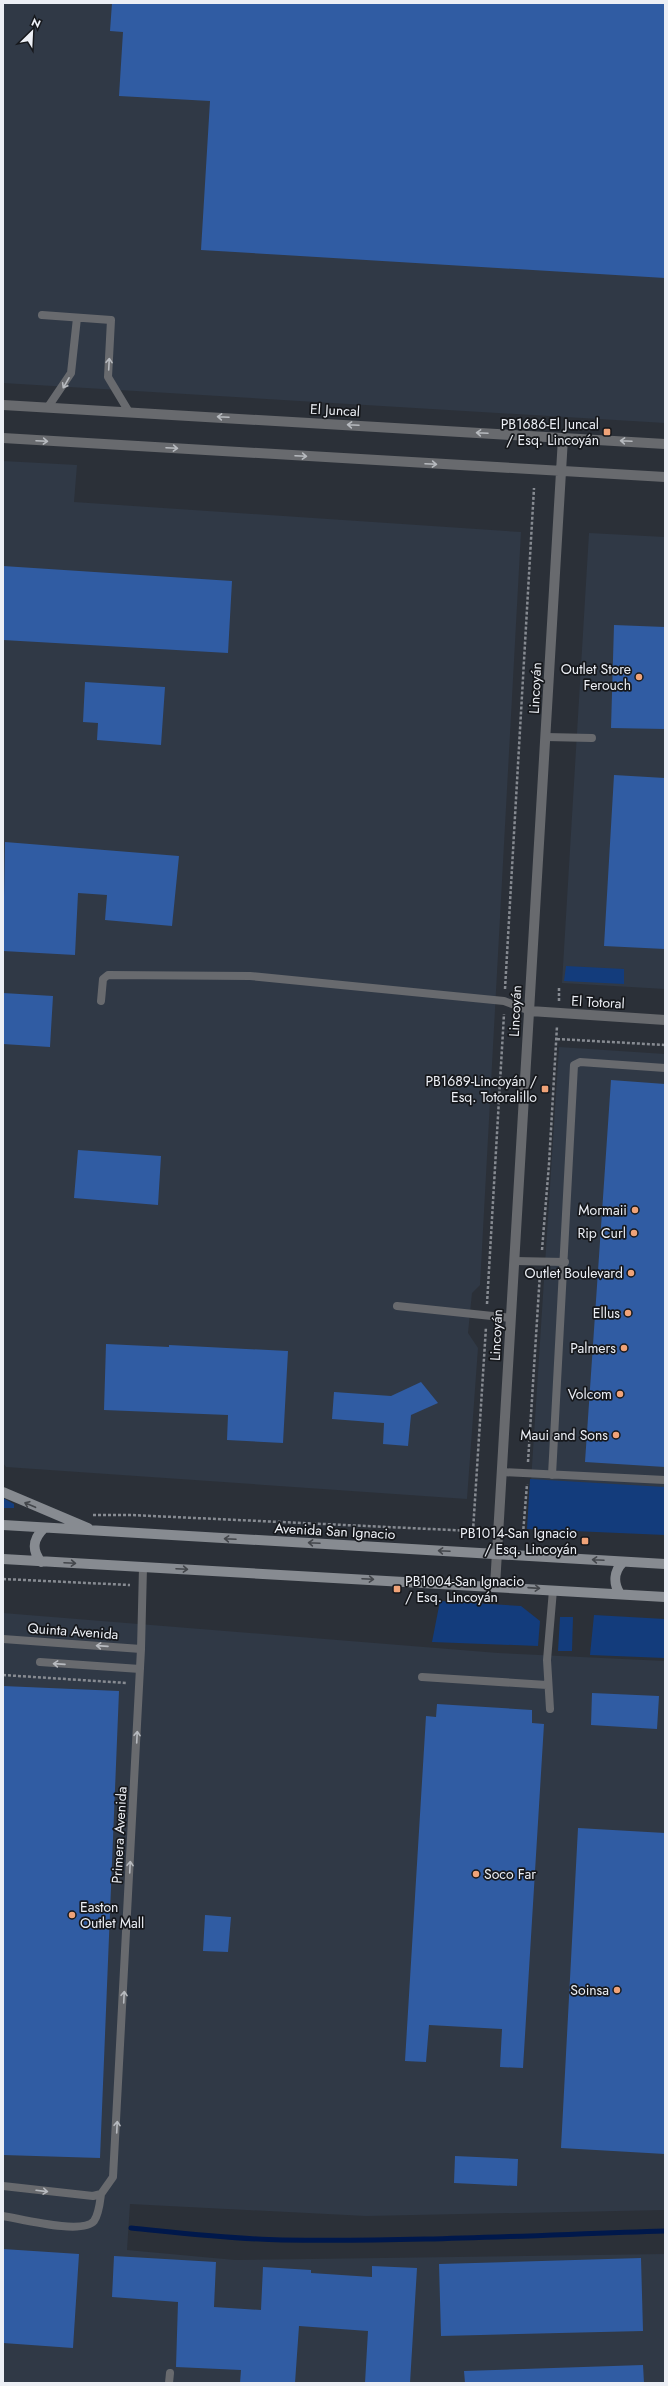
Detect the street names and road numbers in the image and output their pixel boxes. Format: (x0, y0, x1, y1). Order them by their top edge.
street label: El Juncal (310, 399, 360, 421)
street label: Lincoyán (524, 662, 546, 714)
street label: Lincoyán (504, 985, 526, 1037)
street label: El Totoral (571, 991, 625, 1013)
street label: Lincoyán (485, 1309, 507, 1361)
street label: Avenida San Ignacio (274, 1518, 396, 1544)
street label: Quinta Avenida (27, 1618, 119, 1644)
street label: Primera Avenida (106, 1786, 132, 1884)

